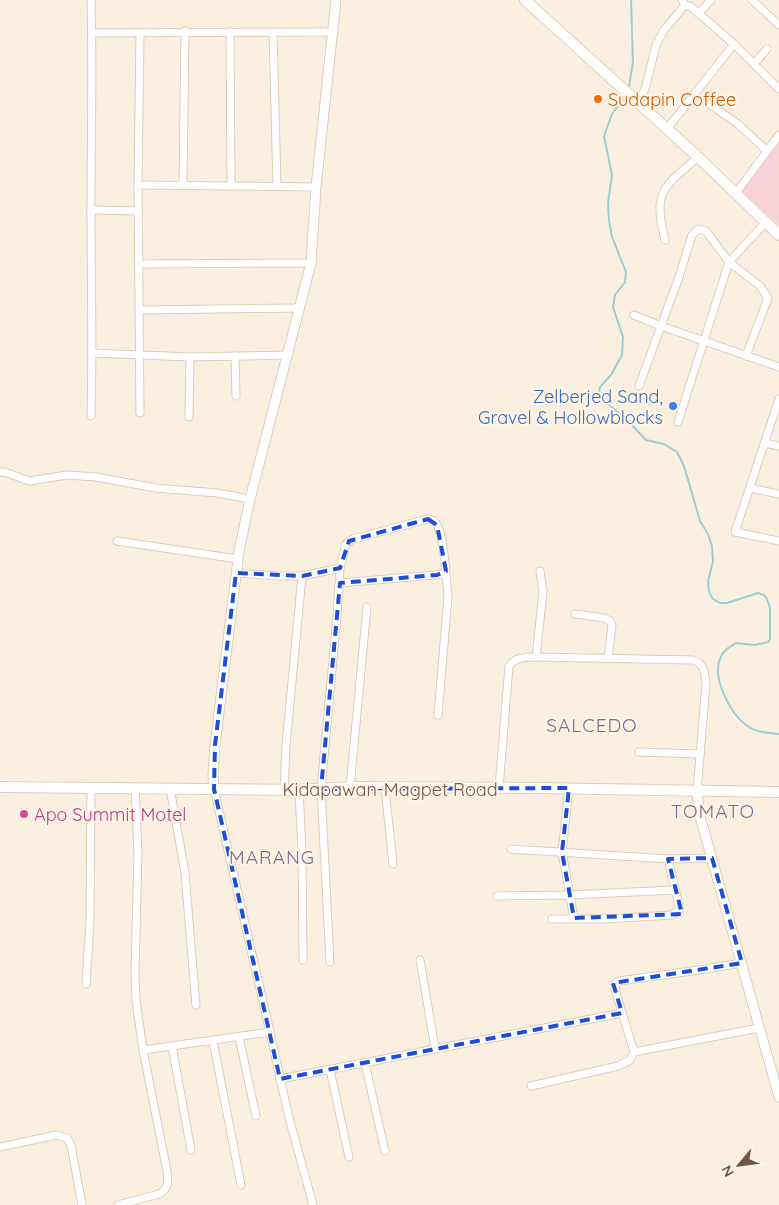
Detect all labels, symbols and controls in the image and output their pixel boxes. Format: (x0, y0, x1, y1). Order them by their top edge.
place label: Sudapin Coffee (608, 88, 736, 111)
marker: Sudapin Coffee (592, 93, 604, 105)
place label: Zelberjed Sand, Gravel & Hollowblocks (478, 385, 663, 429)
marker: Zelberjed Sand, Gravel & Hollowblocks (667, 400, 679, 412)
district label: SALCEDO (546, 713, 638, 737)
street label: Kidapawan-Magpet Road (282, 778, 498, 801)
district label: TOMATO (671, 799, 755, 823)
place label: Apo Summit Motel (34, 803, 186, 826)
marker: Apo Summit Motel (18, 808, 30, 820)
district label: MARANG (229, 845, 315, 869)
north arrow (714, 1140, 764, 1190)
text: N (717, 1162, 738, 1180)

